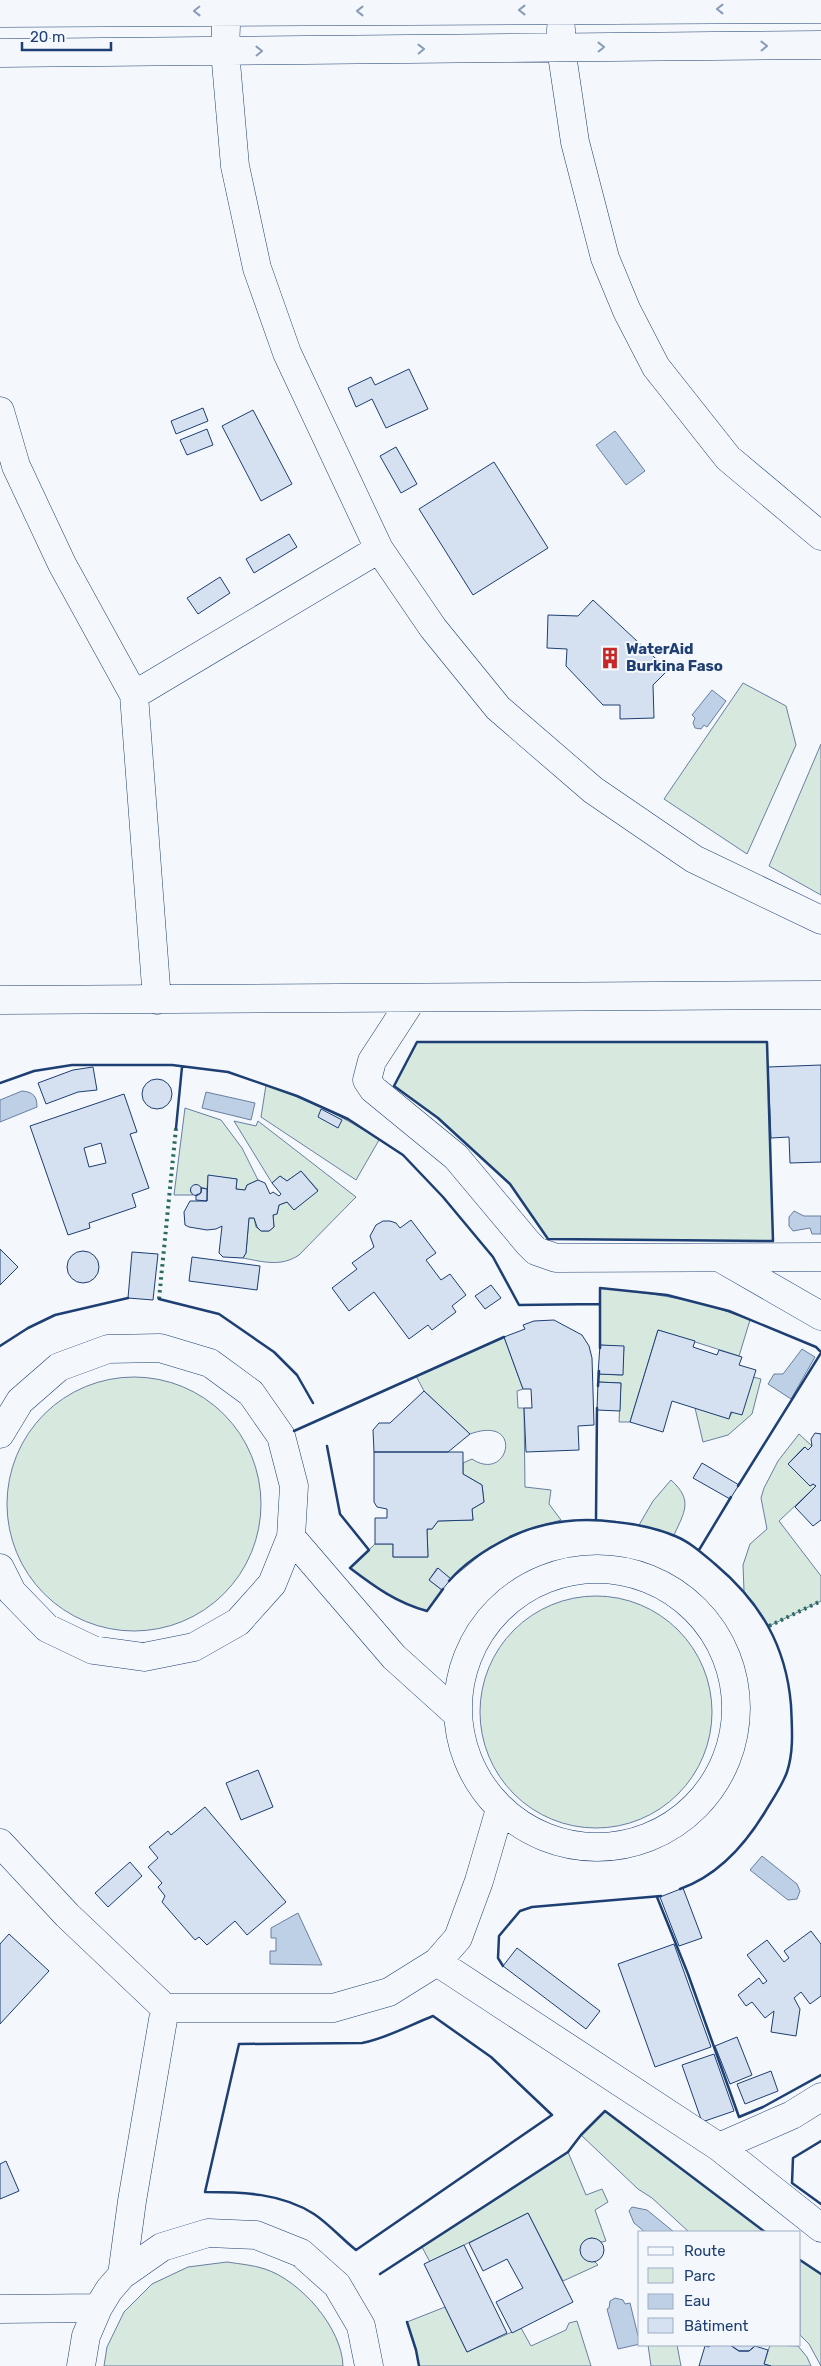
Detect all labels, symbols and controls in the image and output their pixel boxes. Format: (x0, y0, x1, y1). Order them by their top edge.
one-way arrow (716, 4, 724, 14)
one-way arrow (518, 5, 526, 15)
one-way arrow (193, 6, 201, 16)
one-way arrow (356, 6, 364, 16)
scale bar (22, 20, 111, 52)
text: 20 m (30, 28, 65, 46)
one-way arrow (760, 41, 768, 51)
one-way arrow (598, 42, 605, 52)
one-way arrow (418, 44, 425, 54)
one-way arrow (255, 46, 263, 56)
place label: WaterAid Burkina Faso (626, 640, 723, 675)
building icon: WaterAid Burkina Faso (597, 645, 623, 671)
legend (638, 2231, 801, 2346)
text: Route (684, 2242, 726, 2260)
text: Parc (684, 2267, 716, 2285)
text: Eau (684, 2292, 710, 2310)
text: Bâtiment (684, 2317, 748, 2335)

